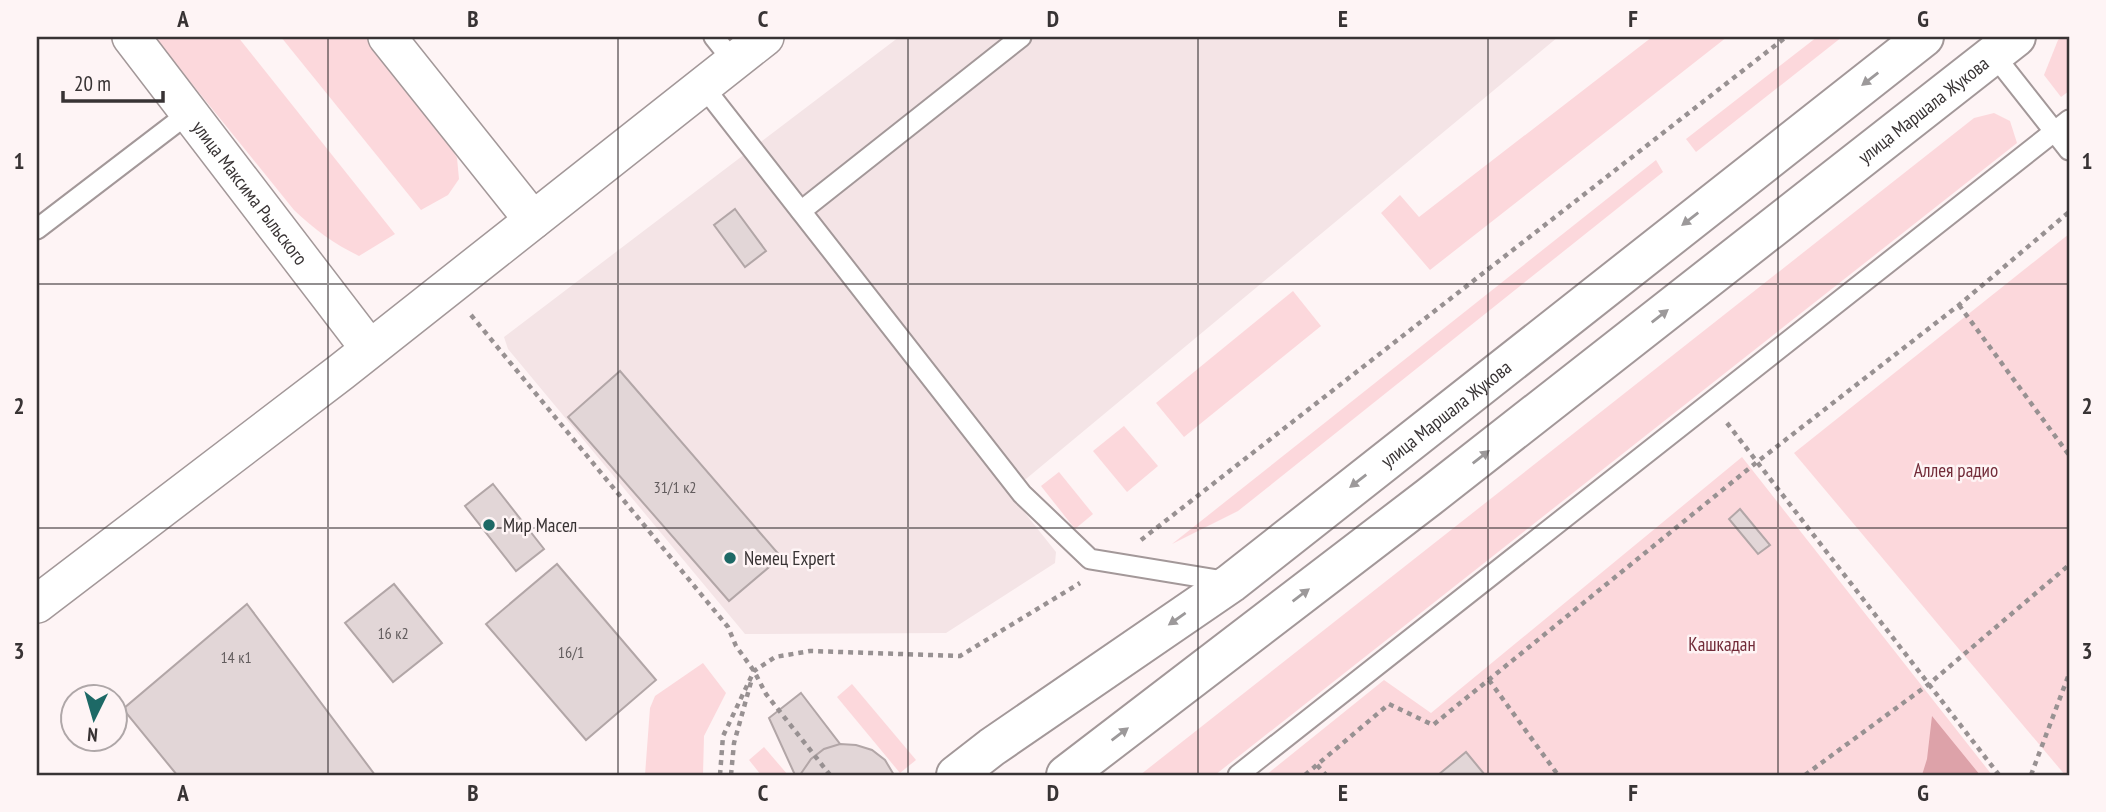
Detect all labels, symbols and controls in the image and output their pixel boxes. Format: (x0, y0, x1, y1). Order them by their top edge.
text: A (176, 4, 189, 33)
text: B (467, 4, 479, 33)
text: C (758, 4, 769, 33)
text: D (1047, 4, 1059, 33)
text: E (1338, 4, 1348, 33)
text: F (1628, 4, 1638, 33)
text: G (1917, 4, 1929, 33)
street label: улица Маршала Жукова (1853, 51, 1993, 168)
scale bar (63, 60, 163, 104)
text: 20 m (74, 70, 111, 97)
one-way arrow (1861, 71, 1879, 85)
street label: улица Максима Рыльского (187, 116, 313, 270)
text: 1 (14, 146, 25, 175)
text: 1 (2082, 146, 2093, 175)
one-way arrow (1682, 211, 1700, 226)
one-way arrow (1651, 309, 1669, 324)
street label: улица Маршала Жукова (1376, 355, 1516, 472)
text: 2 (14, 391, 25, 420)
text: 2 (2082, 391, 2093, 420)
one-way arrow (1472, 449, 1490, 464)
park label: Аллея радио (1914, 458, 1998, 482)
one-way arrow (1350, 474, 1368, 489)
house number: 31/1 к2 (653, 477, 697, 497)
place label: Мир Масел (503, 513, 577, 537)
marker: Мир Масел (481, 517, 497, 533)
place label: Nемец Expert (744, 546, 836, 570)
marker: Nемец Expert (722, 550, 738, 566)
one-way arrow (1292, 589, 1310, 603)
one-way arrow (1168, 612, 1187, 625)
house number: 16 к2 (377, 623, 409, 643)
park label: Кашкадан (1688, 632, 1756, 656)
text: 3 (14, 636, 25, 665)
text: 3 (2082, 636, 2093, 665)
house number: 16/1 (558, 642, 584, 662)
house number: 14 к1 (220, 647, 252, 667)
north arrow (60, 682, 130, 752)
text: N (86, 723, 99, 747)
one-way arrow (1111, 726, 1129, 741)
text: A (176, 778, 189, 807)
text: B (467, 778, 479, 807)
text: C (758, 778, 769, 807)
text: D (1047, 778, 1059, 807)
text: E (1338, 778, 1348, 807)
text: F (1628, 778, 1638, 807)
text: G (1917, 778, 1929, 807)

